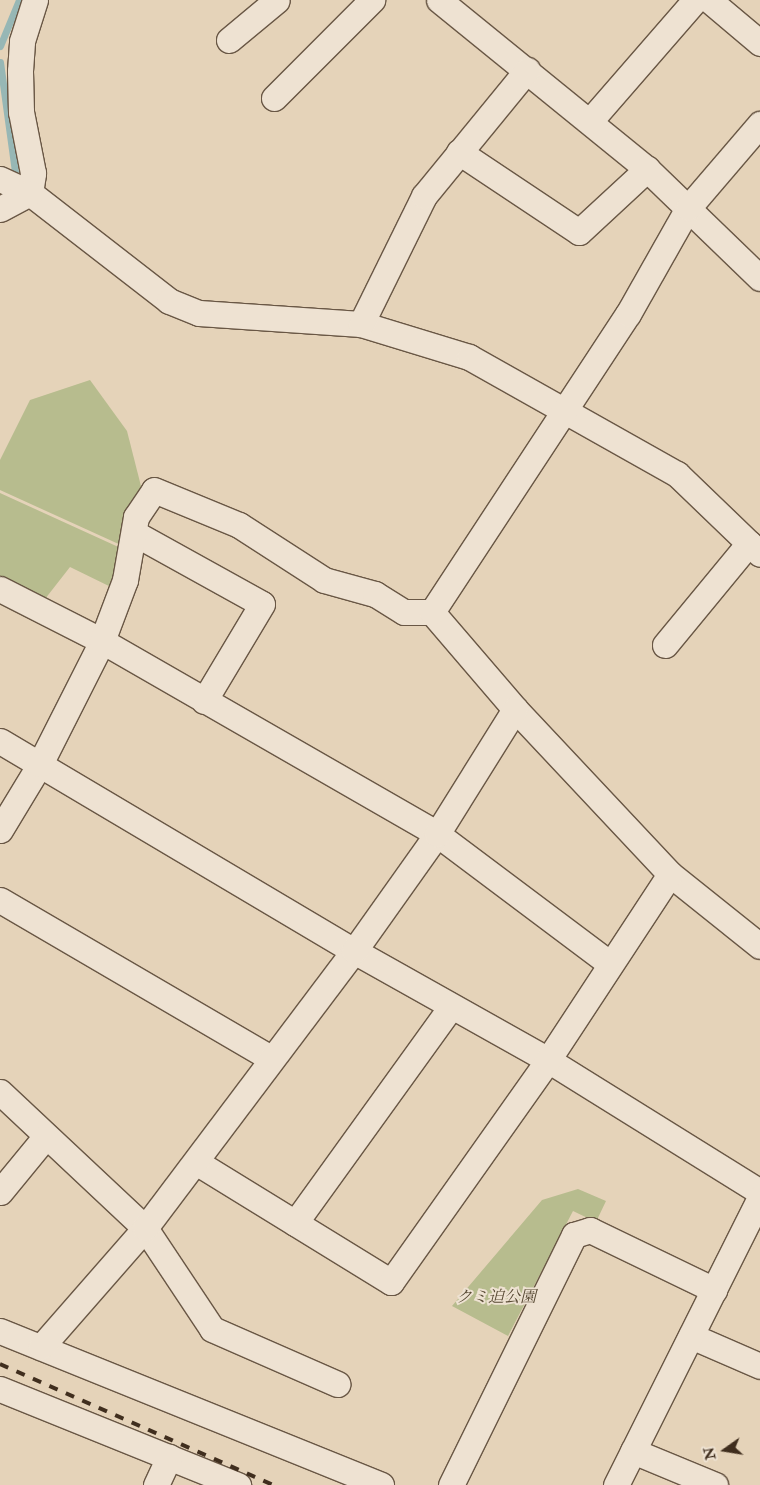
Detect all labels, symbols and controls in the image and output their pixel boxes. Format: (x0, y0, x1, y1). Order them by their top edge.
park label: クミ迫公園 (456, 1287, 536, 1307)
north arrow (700, 1425, 750, 1475)
text: N (700, 1445, 720, 1462)

